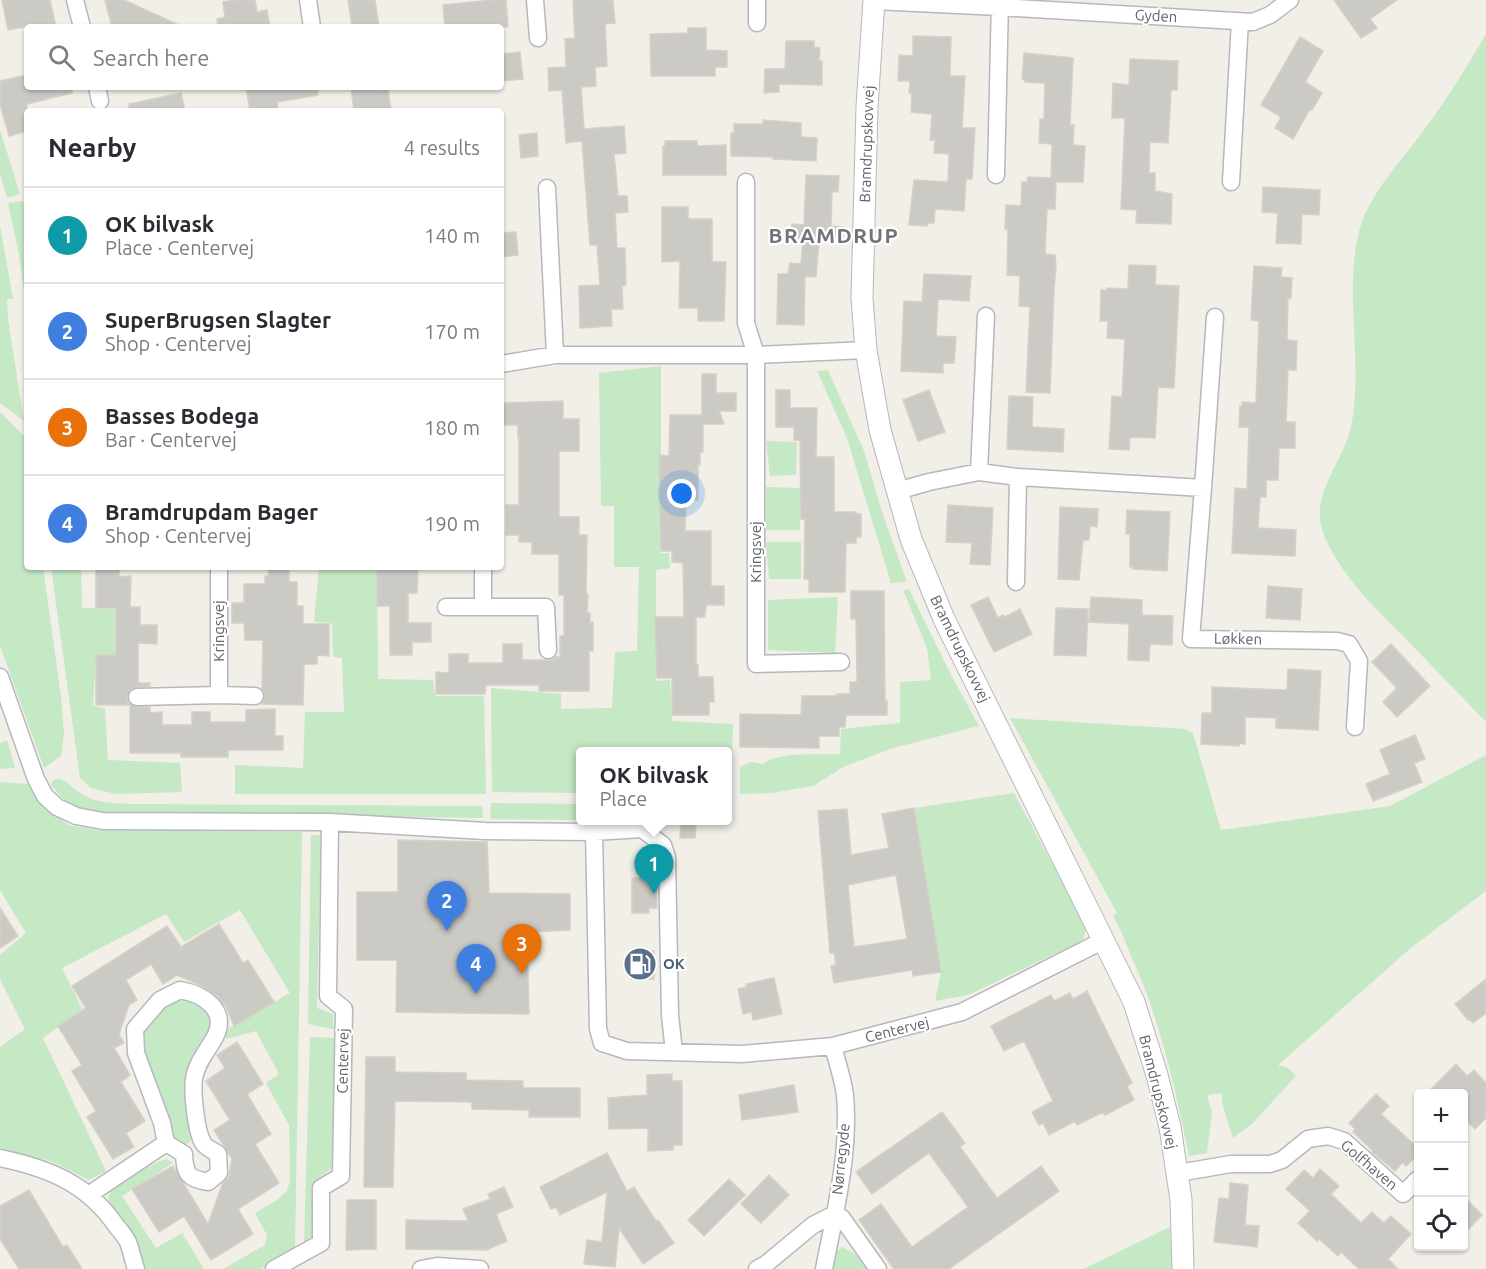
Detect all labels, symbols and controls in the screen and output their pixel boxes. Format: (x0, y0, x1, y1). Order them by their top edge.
street label: Gyden (1134, 6, 1178, 25)
search box (24, 24, 504, 90)
icon: search (45, 41, 78, 74)
text: Search here (93, 45, 209, 70)
street label: Bramdrupskovvej (856, 85, 877, 203)
text: Nearby (48, 133, 136, 162)
text: 4 results (404, 136, 480, 159)
text: OK bilvask (105, 211, 214, 236)
district label: BRAMDRUP (769, 223, 899, 247)
text: 1 (62, 224, 73, 247)
text: 140 m (424, 224, 480, 247)
text: Place · Centervej (105, 236, 254, 259)
text: SuperBrugsen Slagter (105, 307, 331, 332)
text: 2 (62, 320, 73, 343)
text: 170 m (424, 320, 480, 343)
text: Shop · Centervej (105, 332, 252, 355)
text: Basses Bodega (105, 403, 259, 428)
text: 3 (62, 416, 73, 439)
text: 180 m (424, 416, 480, 439)
text: Bar · Centervej (105, 428, 237, 451)
your location (667, 479, 696, 508)
text: Bramdrupdam Bager (105, 499, 318, 524)
text: 4 (62, 512, 73, 535)
text: 190 m (424, 512, 480, 535)
street label: Kringsvej (747, 521, 764, 583)
text: Shop · Centervej (105, 524, 252, 547)
street label: Bramdrupskovvej (927, 592, 994, 705)
street label: Kringsvej (210, 600, 227, 662)
street label: Løkken (1214, 630, 1262, 647)
popup (576, 747, 732, 825)
text: OK bilvask (599, 762, 709, 787)
text: Place (599, 787, 647, 810)
pin: 1 (634, 844, 674, 894)
pin: 2 (428, 882, 466, 931)
pin: 3 (502, 924, 542, 974)
pin: 4 (456, 944, 496, 994)
fuel station icon: OK (622, 946, 658, 982)
place label: OK (663, 955, 685, 972)
street label: Centervej (863, 1013, 931, 1046)
street label: Centervej (333, 1028, 352, 1094)
street label: Bramdrupskovvej (1136, 1033, 1181, 1151)
map controls (1414, 1089, 1468, 1251)
button: + (1414, 1089, 1468, 1143)
street label: Nørregyde (828, 1122, 853, 1196)
street label: Golfhaven (1338, 1136, 1401, 1193)
button: − (1414, 1143, 1468, 1197)
button: locate (1414, 1197, 1468, 1251)

